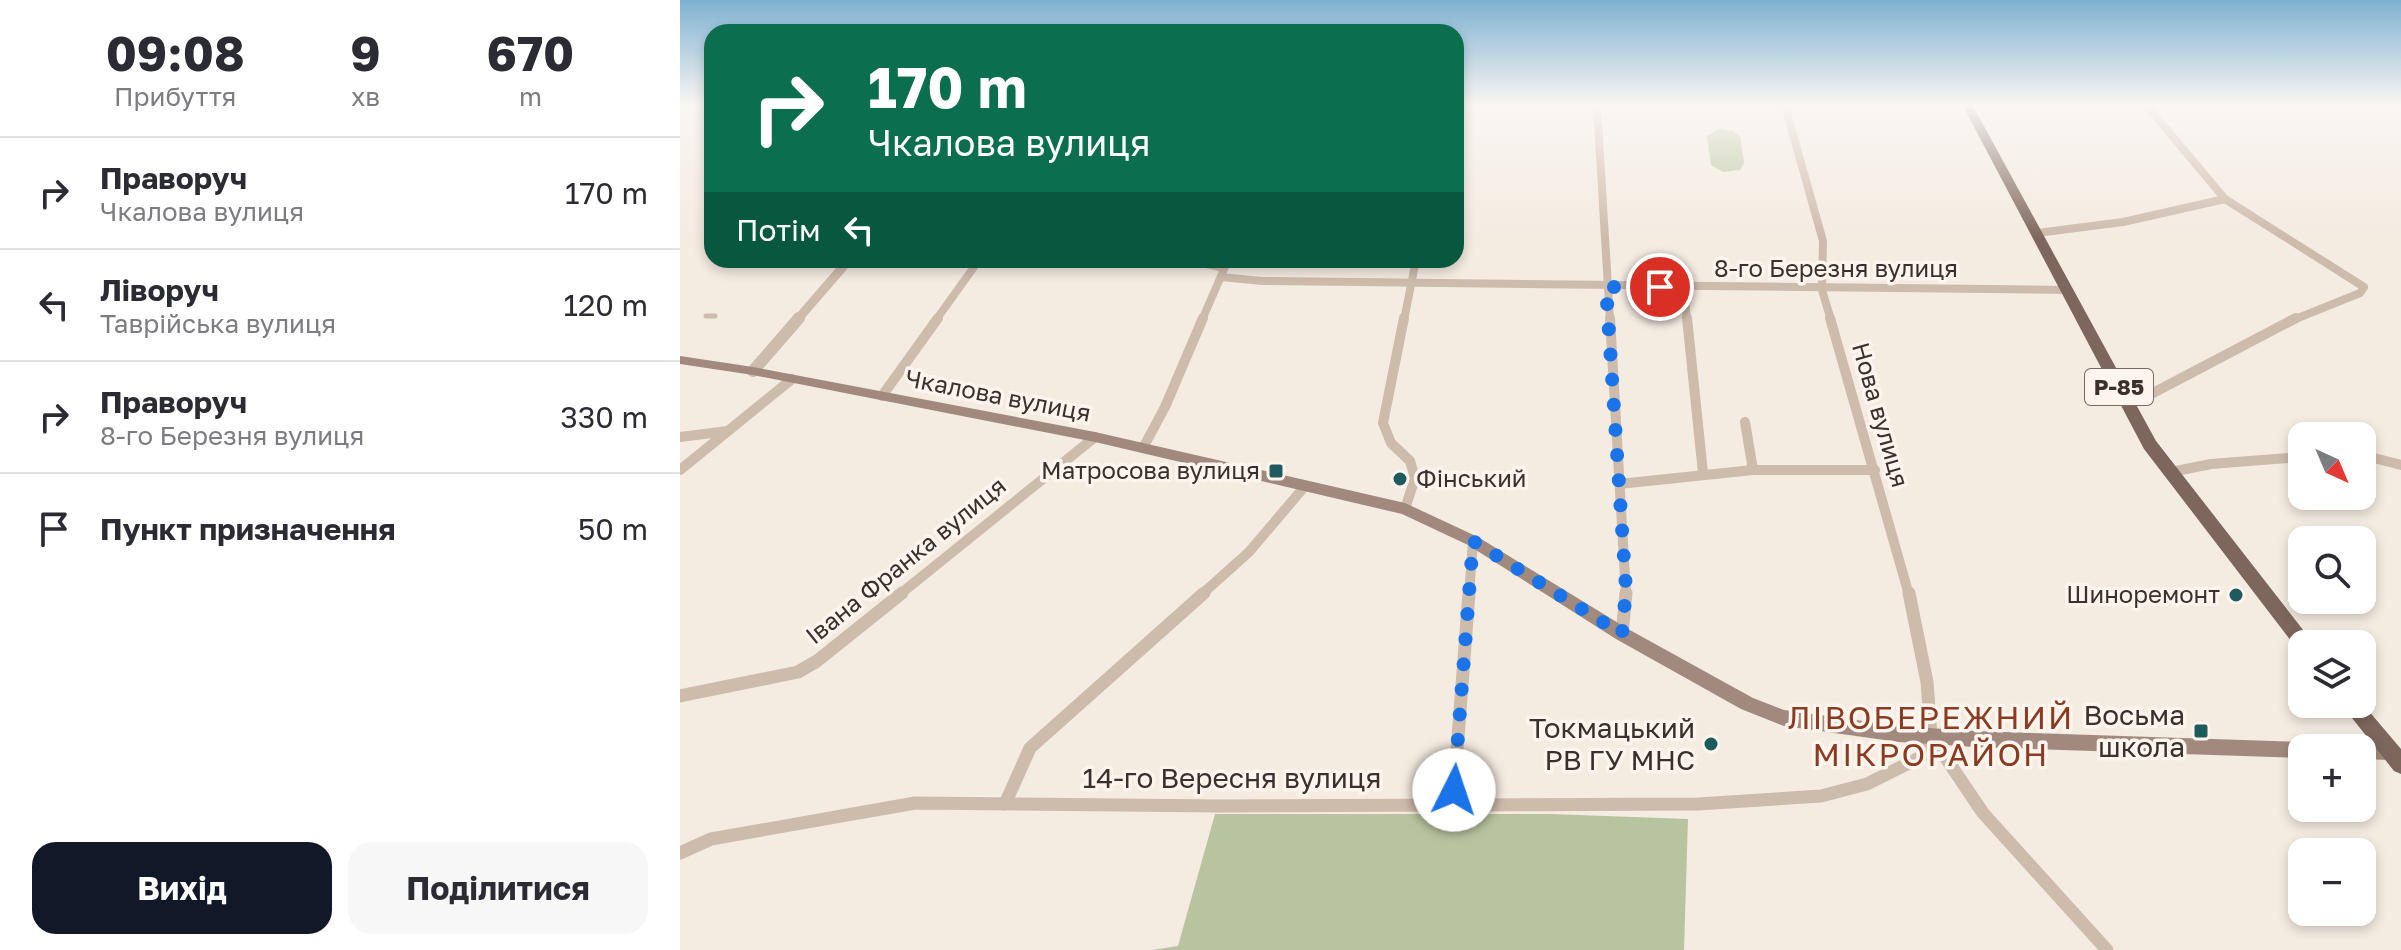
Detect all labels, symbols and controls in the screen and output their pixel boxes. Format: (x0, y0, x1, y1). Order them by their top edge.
text: 09:08 (106, 24, 245, 82)
text: 9 (350, 24, 381, 82)
text: 670 (486, 24, 574, 82)
text: 170 m (868, 53, 1027, 120)
icon: right (736, 56, 840, 160)
text: Прибуття (114, 81, 236, 112)
text: хв (351, 81, 380, 112)
text: m (519, 81, 542, 112)
text: Чкалова вулиця (868, 121, 1150, 164)
text: Праворуч (100, 160, 247, 196)
icon: right (32, 171, 76, 215)
text: 170 m (565, 175, 648, 211)
text: Чкалова вулиця (100, 196, 304, 227)
icon: left (837, 208, 881, 252)
text: Потім (736, 212, 821, 248)
pin (1626, 253, 1694, 321)
street label: 8-го Березня вулиця (1714, 253, 1958, 282)
icon: arrive (1638, 265, 1682, 309)
text: Ліворуч (100, 272, 219, 308)
icon: left (32, 283, 76, 327)
text: 120 m (563, 287, 648, 323)
text: Таврійська вулиця (100, 308, 336, 339)
street label: Нова вулиця (1847, 339, 1916, 490)
street label: Чкалова вулиця (903, 362, 1093, 427)
road number: Р-85 (2085, 369, 2153, 405)
text: Праворуч (100, 384, 247, 420)
icon: right (32, 395, 76, 439)
text: 330 m (560, 399, 648, 435)
text: 8-го Березня вулиця (100, 420, 364, 451)
north arrow (2288, 422, 2376, 510)
map controls (2288, 422, 2376, 926)
place label: Матросова вулиця (1041, 455, 1260, 484)
marker: Матросова вулиця (1267, 462, 1285, 480)
place label: Фінський (1416, 463, 1526, 492)
street label: Івана Франка вулиця (799, 470, 1011, 649)
marker: Фінський (1391, 470, 1409, 488)
icon: arrive (32, 507, 76, 551)
text: Пункт призначення (100, 511, 396, 547)
text: 50 m (578, 511, 648, 547)
button: search (2288, 526, 2376, 614)
place label: Шиноремонт (2066, 579, 2220, 608)
marker: Шиноремонт (2227, 586, 2245, 604)
button: layers (2288, 630, 2376, 718)
district label: ЛІВОБЕРЕЖНИЙ МІКРОРАЙОН (1788, 698, 2074, 773)
place label: Восьма школа (2083, 698, 2185, 763)
place label: Токмацький РВ ГУ МНС (1529, 711, 1695, 776)
marker: Восьма школа (2192, 722, 2210, 740)
button: + (2288, 734, 2376, 822)
marker: Токмацький РВ ГУ МНС (1702, 735, 1720, 753)
position arrow (1412, 748, 1496, 832)
street label: 14-го Вересня вулиця (1083, 761, 1381, 794)
button: − (2288, 838, 2376, 926)
button: Вихід (32, 842, 332, 934)
button: Поділитися (348, 842, 648, 934)

